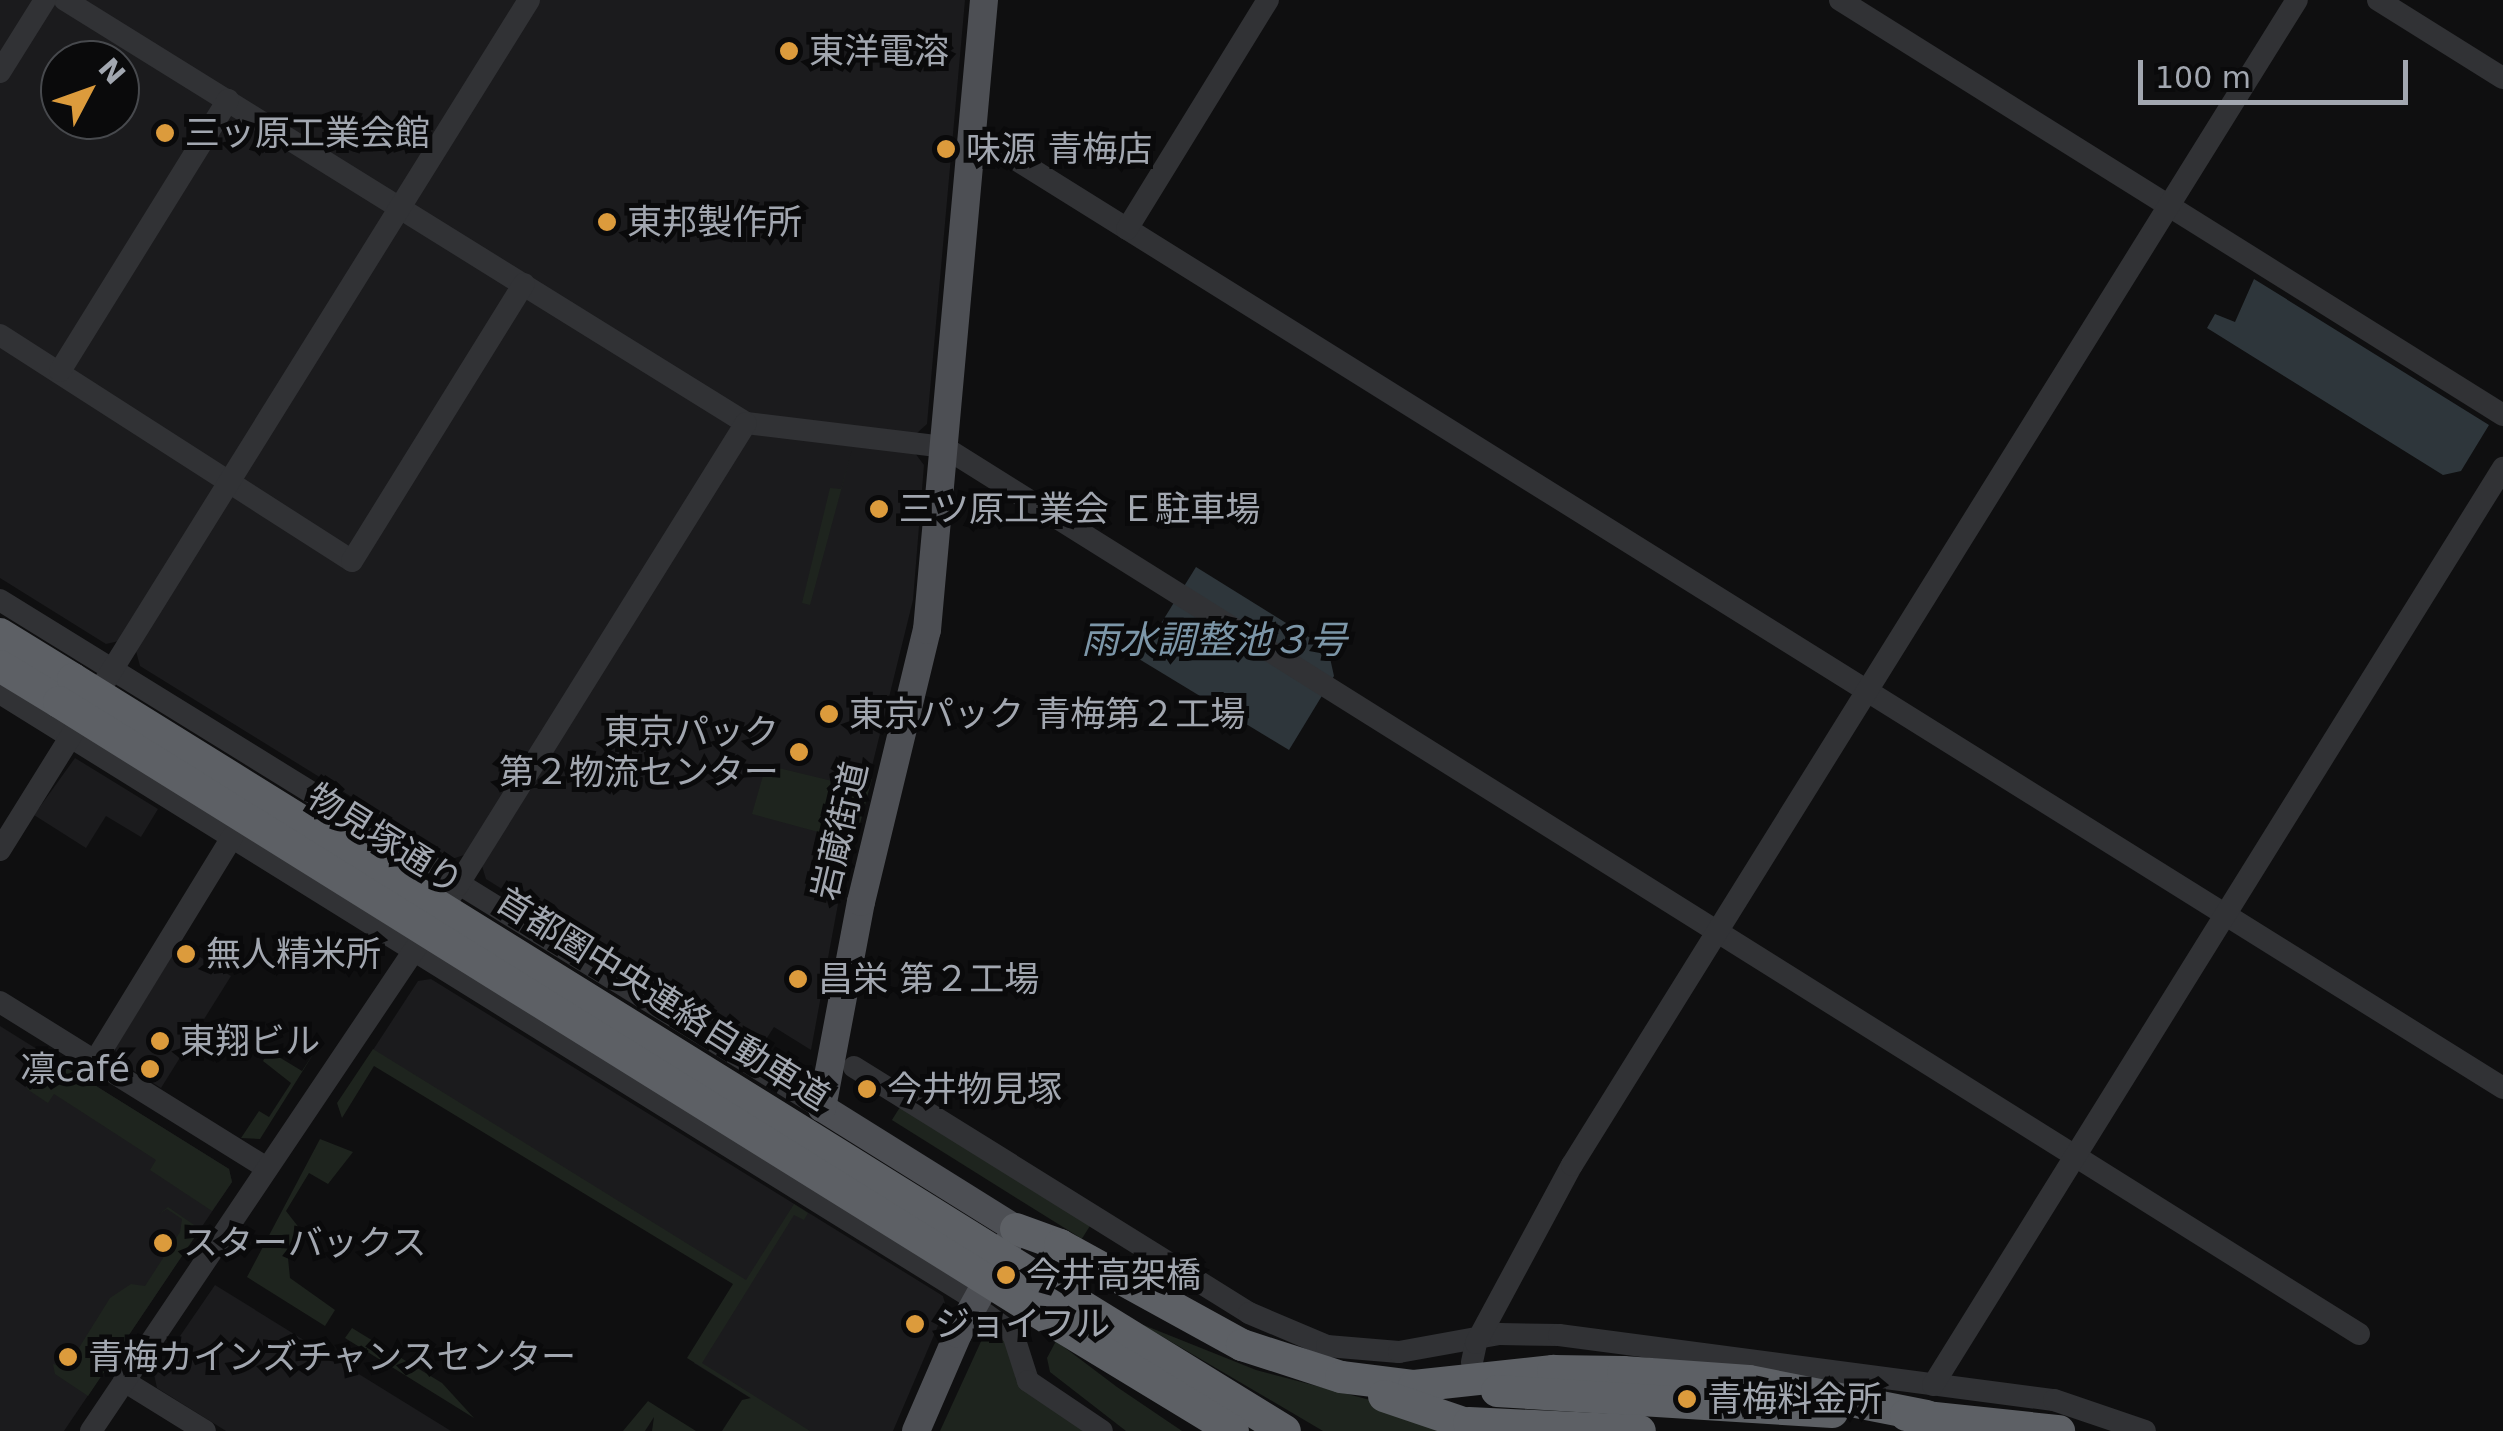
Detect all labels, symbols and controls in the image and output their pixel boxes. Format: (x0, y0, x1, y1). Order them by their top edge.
place label: 東洋電溶 (809, 30, 949, 72)
north arrow (40, 40, 140, 140)
marker: 東洋電溶 (778, 40, 800, 62)
scale bar (2143, 40, 2413, 102)
text: N (91, 52, 132, 91)
text: 100 m (2155, 60, 2251, 95)
place label: 三ッ原工業会館 (185, 112, 430, 154)
marker: 三ッ原工業会館 (154, 122, 176, 144)
place label: 味源 青梅店 (966, 128, 1152, 170)
marker: 味源 青梅店 (935, 138, 957, 160)
place label: 東邦製作所 (627, 201, 802, 243)
marker: 東邦製作所 (596, 211, 618, 233)
place label: 三ツ原工業会 Ｅ駐車場 (899, 488, 1260, 530)
marker: 三ツ原工業会 Ｅ駐車場 (868, 498, 890, 520)
water label: 雨水調整池３号 (1081, 618, 1347, 664)
place label: 東京パック 青梅第２工場 (849, 693, 1245, 735)
marker: 東京パック 青梅第２工場 (818, 703, 840, 725)
place label: 東京パック 第２物流センター (499, 711, 779, 793)
marker: 東京パック 第２物流センター (788, 741, 810, 763)
street label: 岩蔵街道 (804, 758, 876, 904)
street label: 物見塚通り (300, 775, 470, 903)
street label: 首都圏中央連絡自動車道 (489, 879, 837, 1119)
place label: 無人精米所 (206, 933, 381, 975)
marker: 無人精米所 (175, 943, 197, 965)
place label: 昌栄 第２工場 (818, 958, 1039, 1000)
marker: 昌栄 第２工場 (787, 968, 809, 990)
place label: 東翔ビル (180, 1020, 320, 1062)
marker: 東翔ビル (149, 1030, 171, 1052)
place label: 凛café (20, 1048, 130, 1090)
marker: 凛café (139, 1058, 161, 1080)
place label: 今井物見塚 (887, 1068, 1062, 1110)
marker: 今井物見塚 (856, 1078, 878, 1100)
place label: スターバックス (183, 1222, 428, 1264)
marker: スターバックス (152, 1232, 174, 1254)
place label: 今井高架橋 (1026, 1254, 1201, 1296)
marker: 今井高架橋 (995, 1264, 1017, 1286)
place label: ジョイフル (935, 1303, 1110, 1345)
marker: ジョイフル (904, 1313, 926, 1335)
place label: 青梅カインズチャンスセンター (88, 1336, 578, 1378)
marker: 青梅カインズチャンスセンター (57, 1346, 79, 1368)
place label: 青梅料金所 (1707, 1378, 1882, 1420)
marker: 青梅料金所 (1676, 1388, 1698, 1410)

